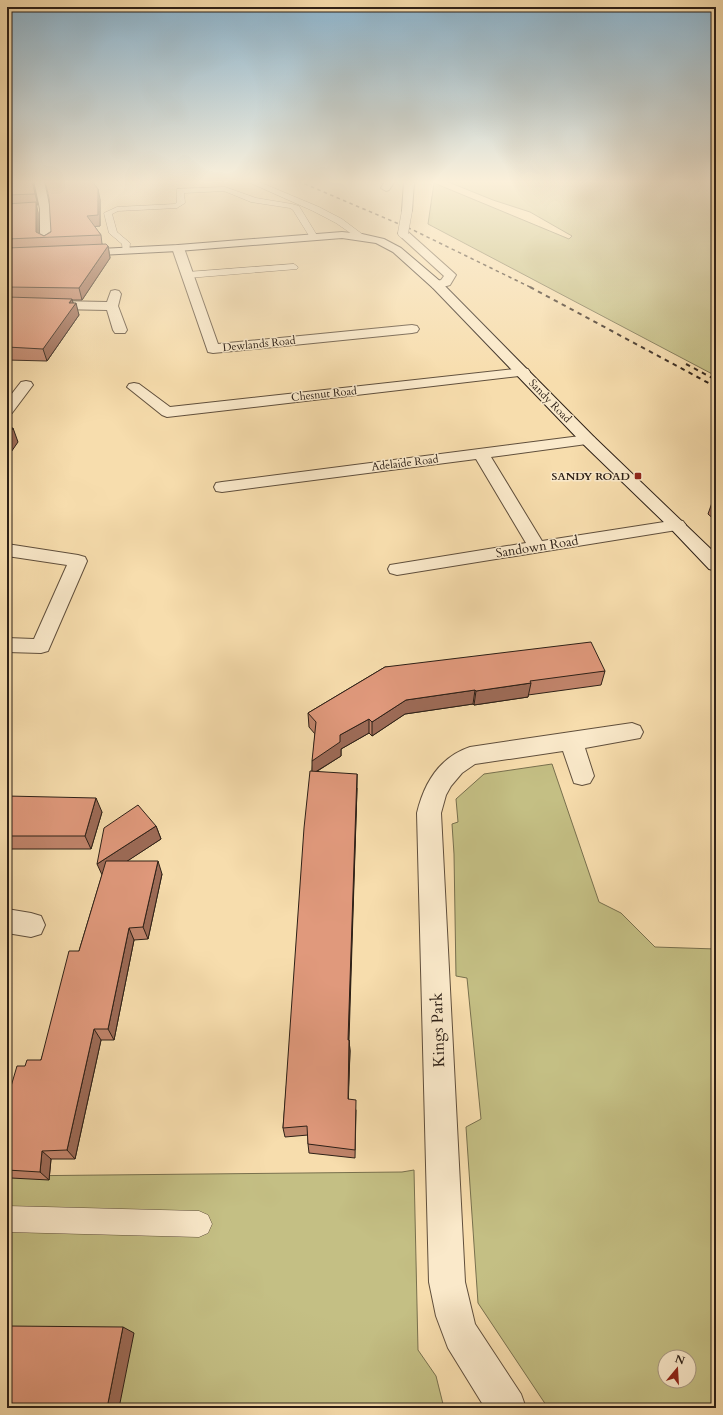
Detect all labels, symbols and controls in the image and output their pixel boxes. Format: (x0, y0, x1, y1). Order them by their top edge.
street label: Dewlands Road (222, 333, 296, 355)
street label: Sandy Road (525, 376, 575, 426)
street label: Chesnut Road (290, 383, 358, 405)
street label: Adelaide Road (371, 451, 439, 475)
place label: SANDY ROAD (552, 469, 630, 484)
marker: SANDY ROAD (633, 471, 643, 481)
street label: Sandown Road (494, 532, 580, 562)
street label: Kings Park (426, 992, 450, 1068)
north arrow (657, 1349, 697, 1389)
text: N (673, 1351, 687, 1369)

